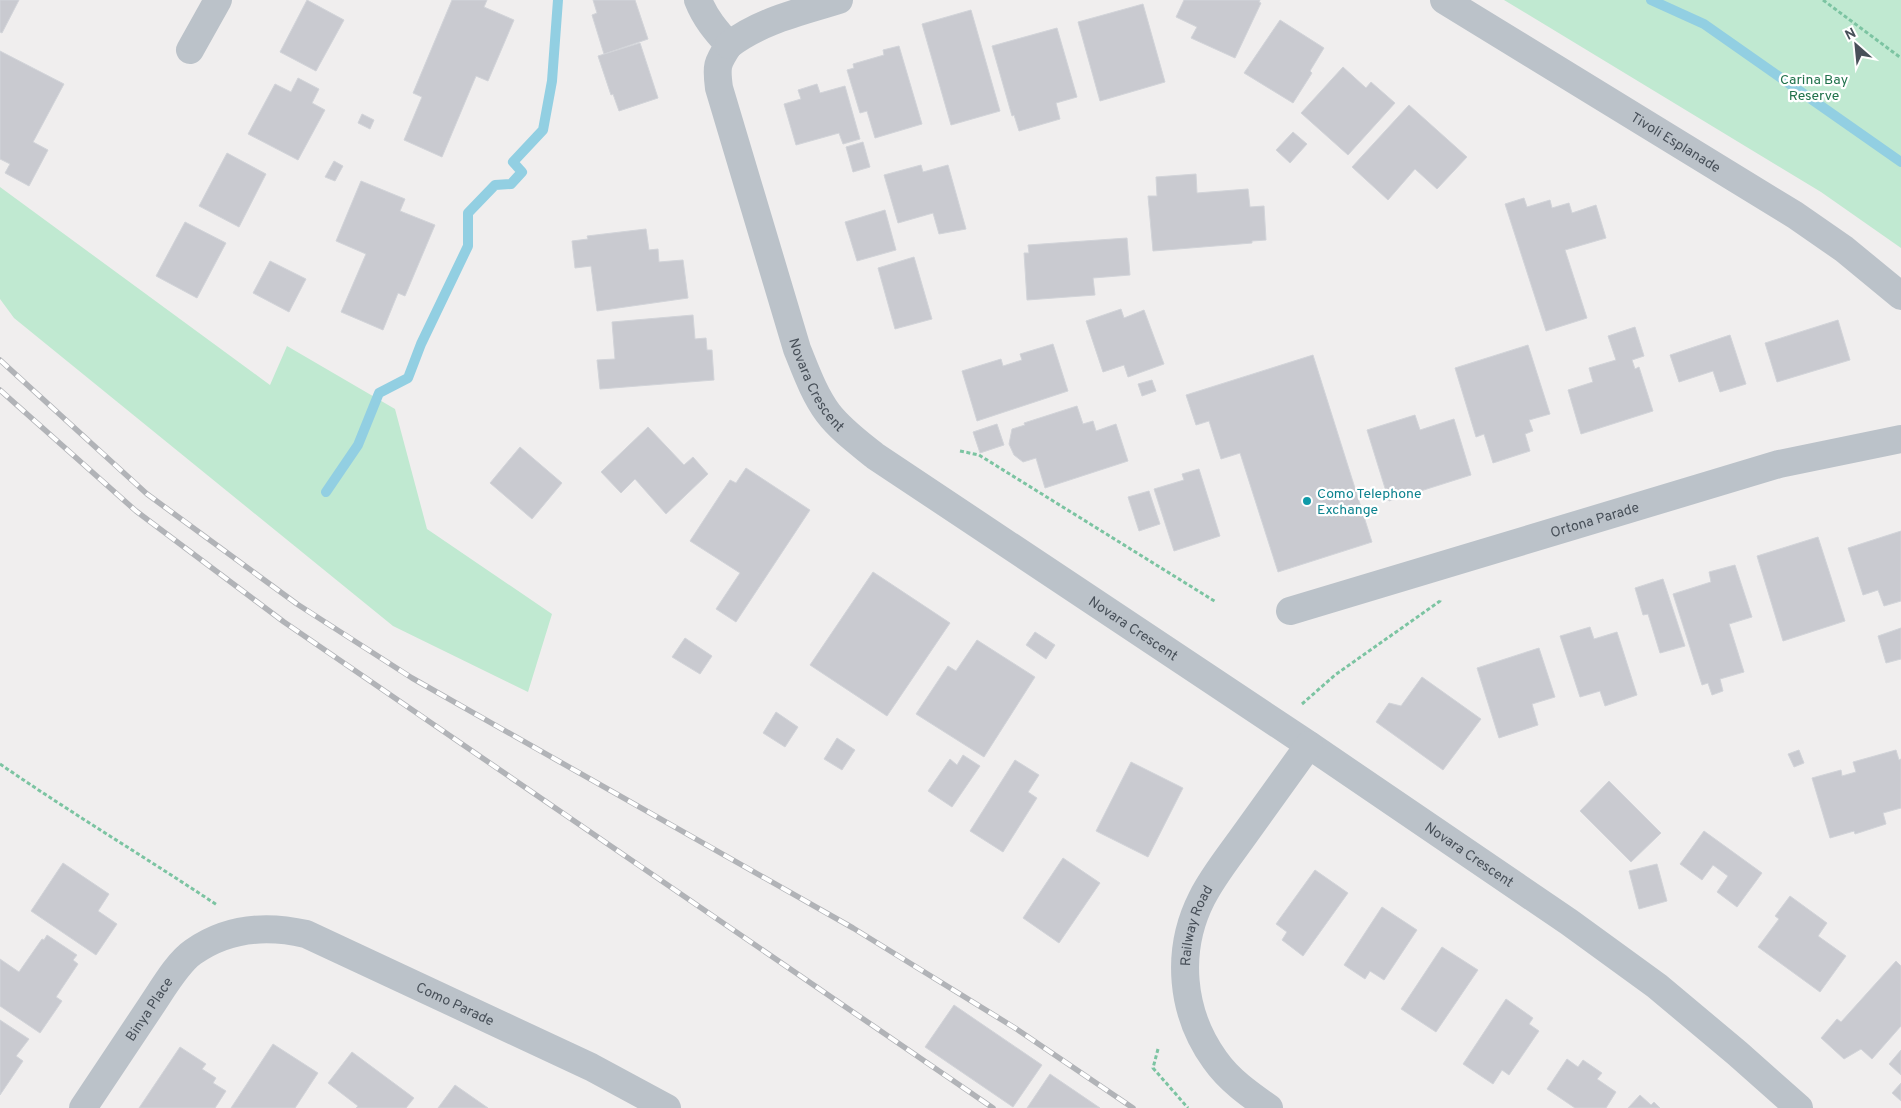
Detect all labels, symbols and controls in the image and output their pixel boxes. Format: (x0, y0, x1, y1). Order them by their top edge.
north arrow (1831, 20, 1881, 70)
text: N (1842, 25, 1859, 45)
park label: Carina Bay Reserve (1780, 72, 1848, 105)
street label: Tivoli Esplanade (1627, 109, 1723, 177)
street label: Novara Crescent (784, 336, 847, 436)
place label: Como Telephone Exchange (1317, 486, 1422, 519)
marker: Como Telephone Exchange (1301, 495, 1313, 507)
street label: Ortona Parade (1549, 500, 1641, 542)
street label: Novara Crescent (1085, 594, 1181, 665)
street label: Novara Crescent (1421, 819, 1516, 892)
street label: Railway Road (1178, 883, 1217, 966)
street label: Binya Place (123, 975, 177, 1045)
street label: Como Parade (413, 979, 496, 1031)

